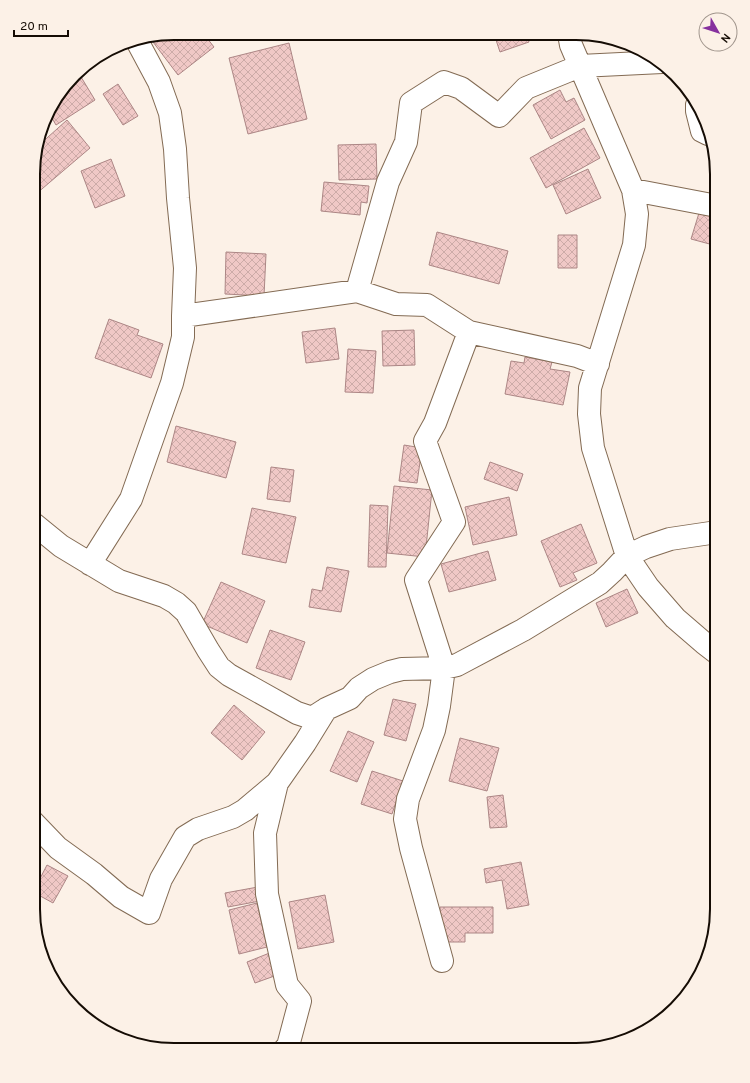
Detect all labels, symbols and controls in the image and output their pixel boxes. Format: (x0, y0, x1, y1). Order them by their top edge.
scale bar (14, 12, 68, 38)
north arrow (698, 12, 738, 52)
text: 20 m (20, 19, 48, 35)
text: N (717, 30, 733, 45)

